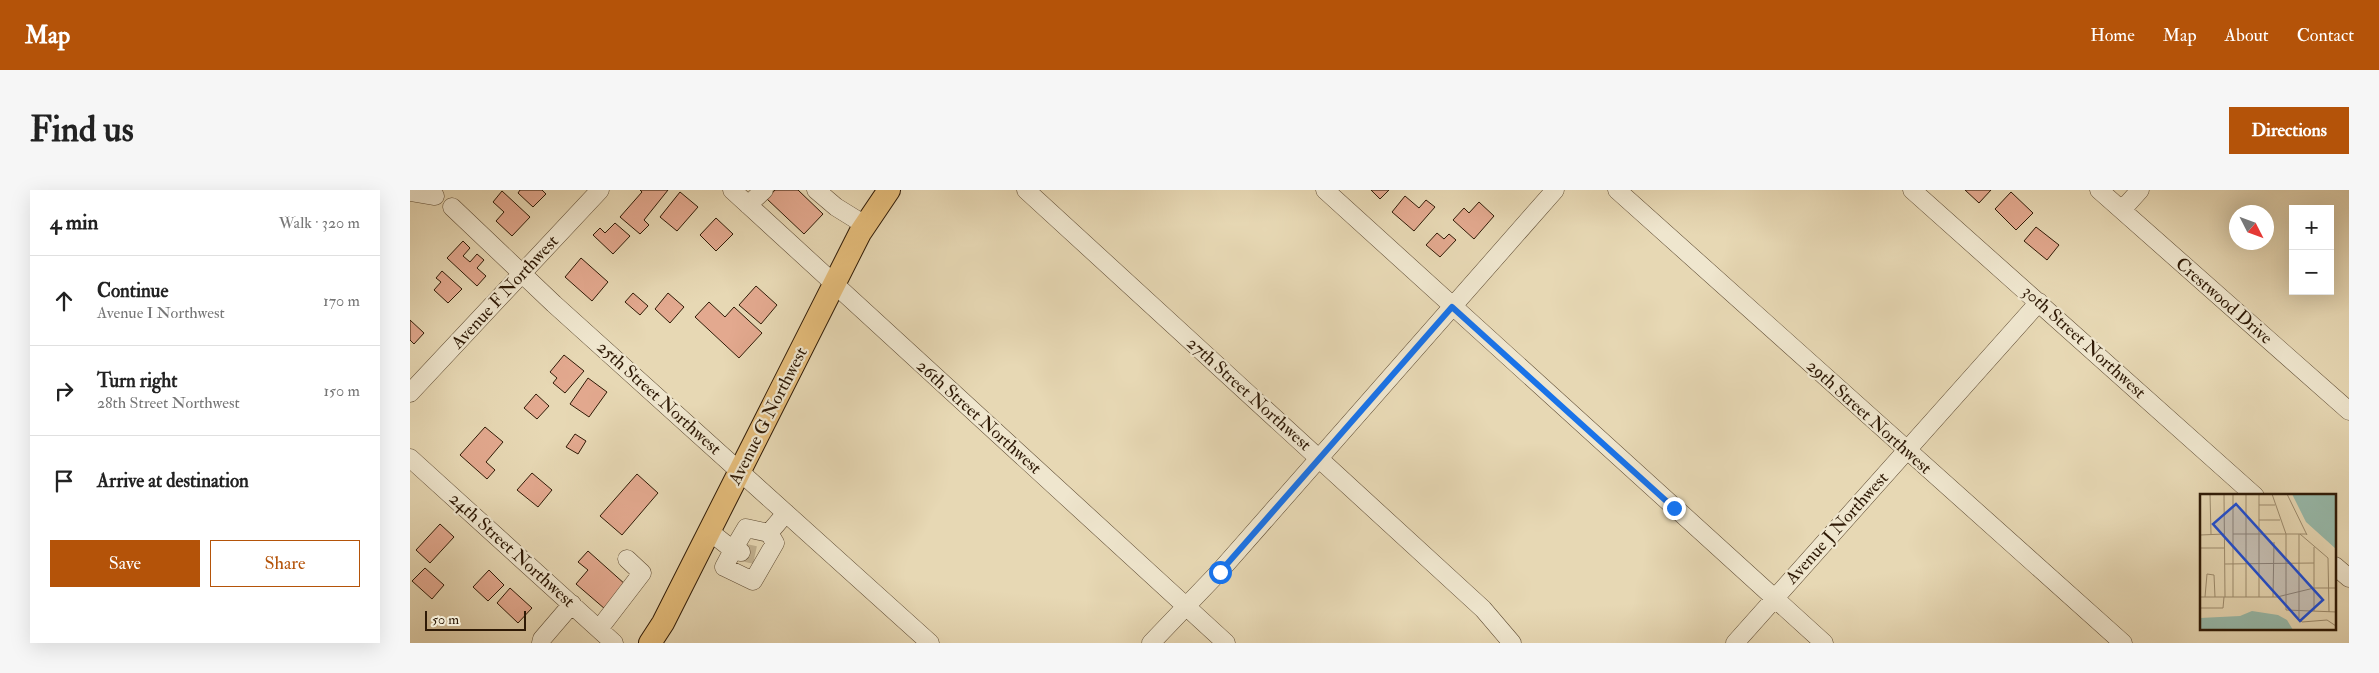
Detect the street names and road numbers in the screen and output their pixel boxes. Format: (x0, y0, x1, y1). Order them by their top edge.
street label: Avenue F Northwest (446, 230, 564, 355)
street label: Crestwood Drive (2171, 253, 2278, 350)
street label: 30th Street Northwest (2017, 280, 2151, 404)
street label: 27th Street Northwest (1182, 332, 1316, 456)
street label: 25th Street Northwest (592, 336, 726, 460)
street label: Avenue G Northwest (723, 343, 813, 490)
street label: 26th Street Northwest (911, 355, 1047, 480)
street label: 29th Street Northwest (1801, 355, 1937, 480)
street label: Avenue J Northwest (1780, 467, 1894, 590)
street label: 24th Street Northwest (444, 487, 580, 613)

